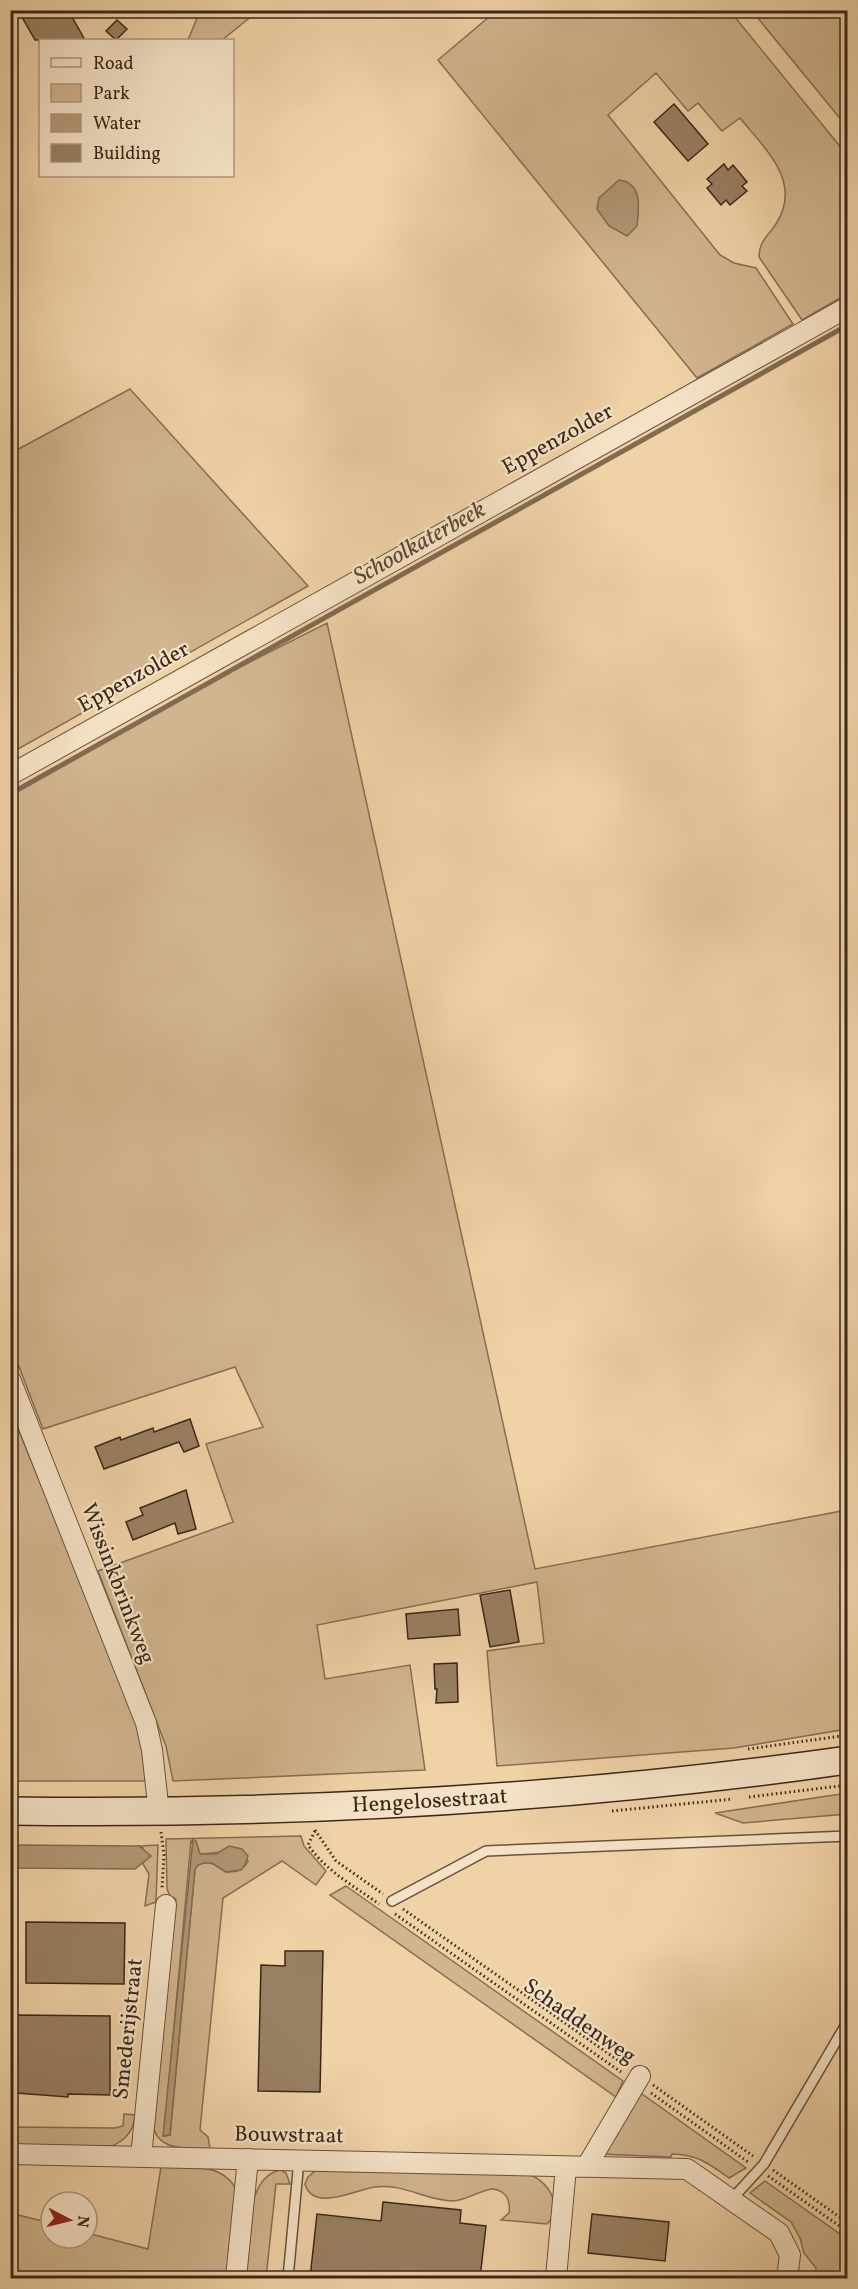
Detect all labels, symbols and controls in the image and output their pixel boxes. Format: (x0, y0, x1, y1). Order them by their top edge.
legend (39, 39, 234, 177)
text: Road (93, 52, 134, 77)
text: Park (93, 82, 130, 107)
text: Water (93, 112, 141, 137)
text: Building (93, 142, 161, 167)
street label: Eppenzolder (497, 397, 619, 483)
water label: Schoolkaterbeek (348, 494, 492, 594)
street label: Eppenzolder (73, 635, 195, 721)
street label: Wissinkbrinkweg (72, 1499, 162, 1669)
street label: Hengelosestraat (351, 1781, 509, 1821)
street label: Smederijstraat (106, 1956, 152, 2101)
street label: Schaddenweg (516, 1972, 642, 2072)
street label: Bouwstraat (234, 2120, 344, 2152)
north arrow (39, 2190, 99, 2250)
text: N (70, 2214, 94, 2229)

